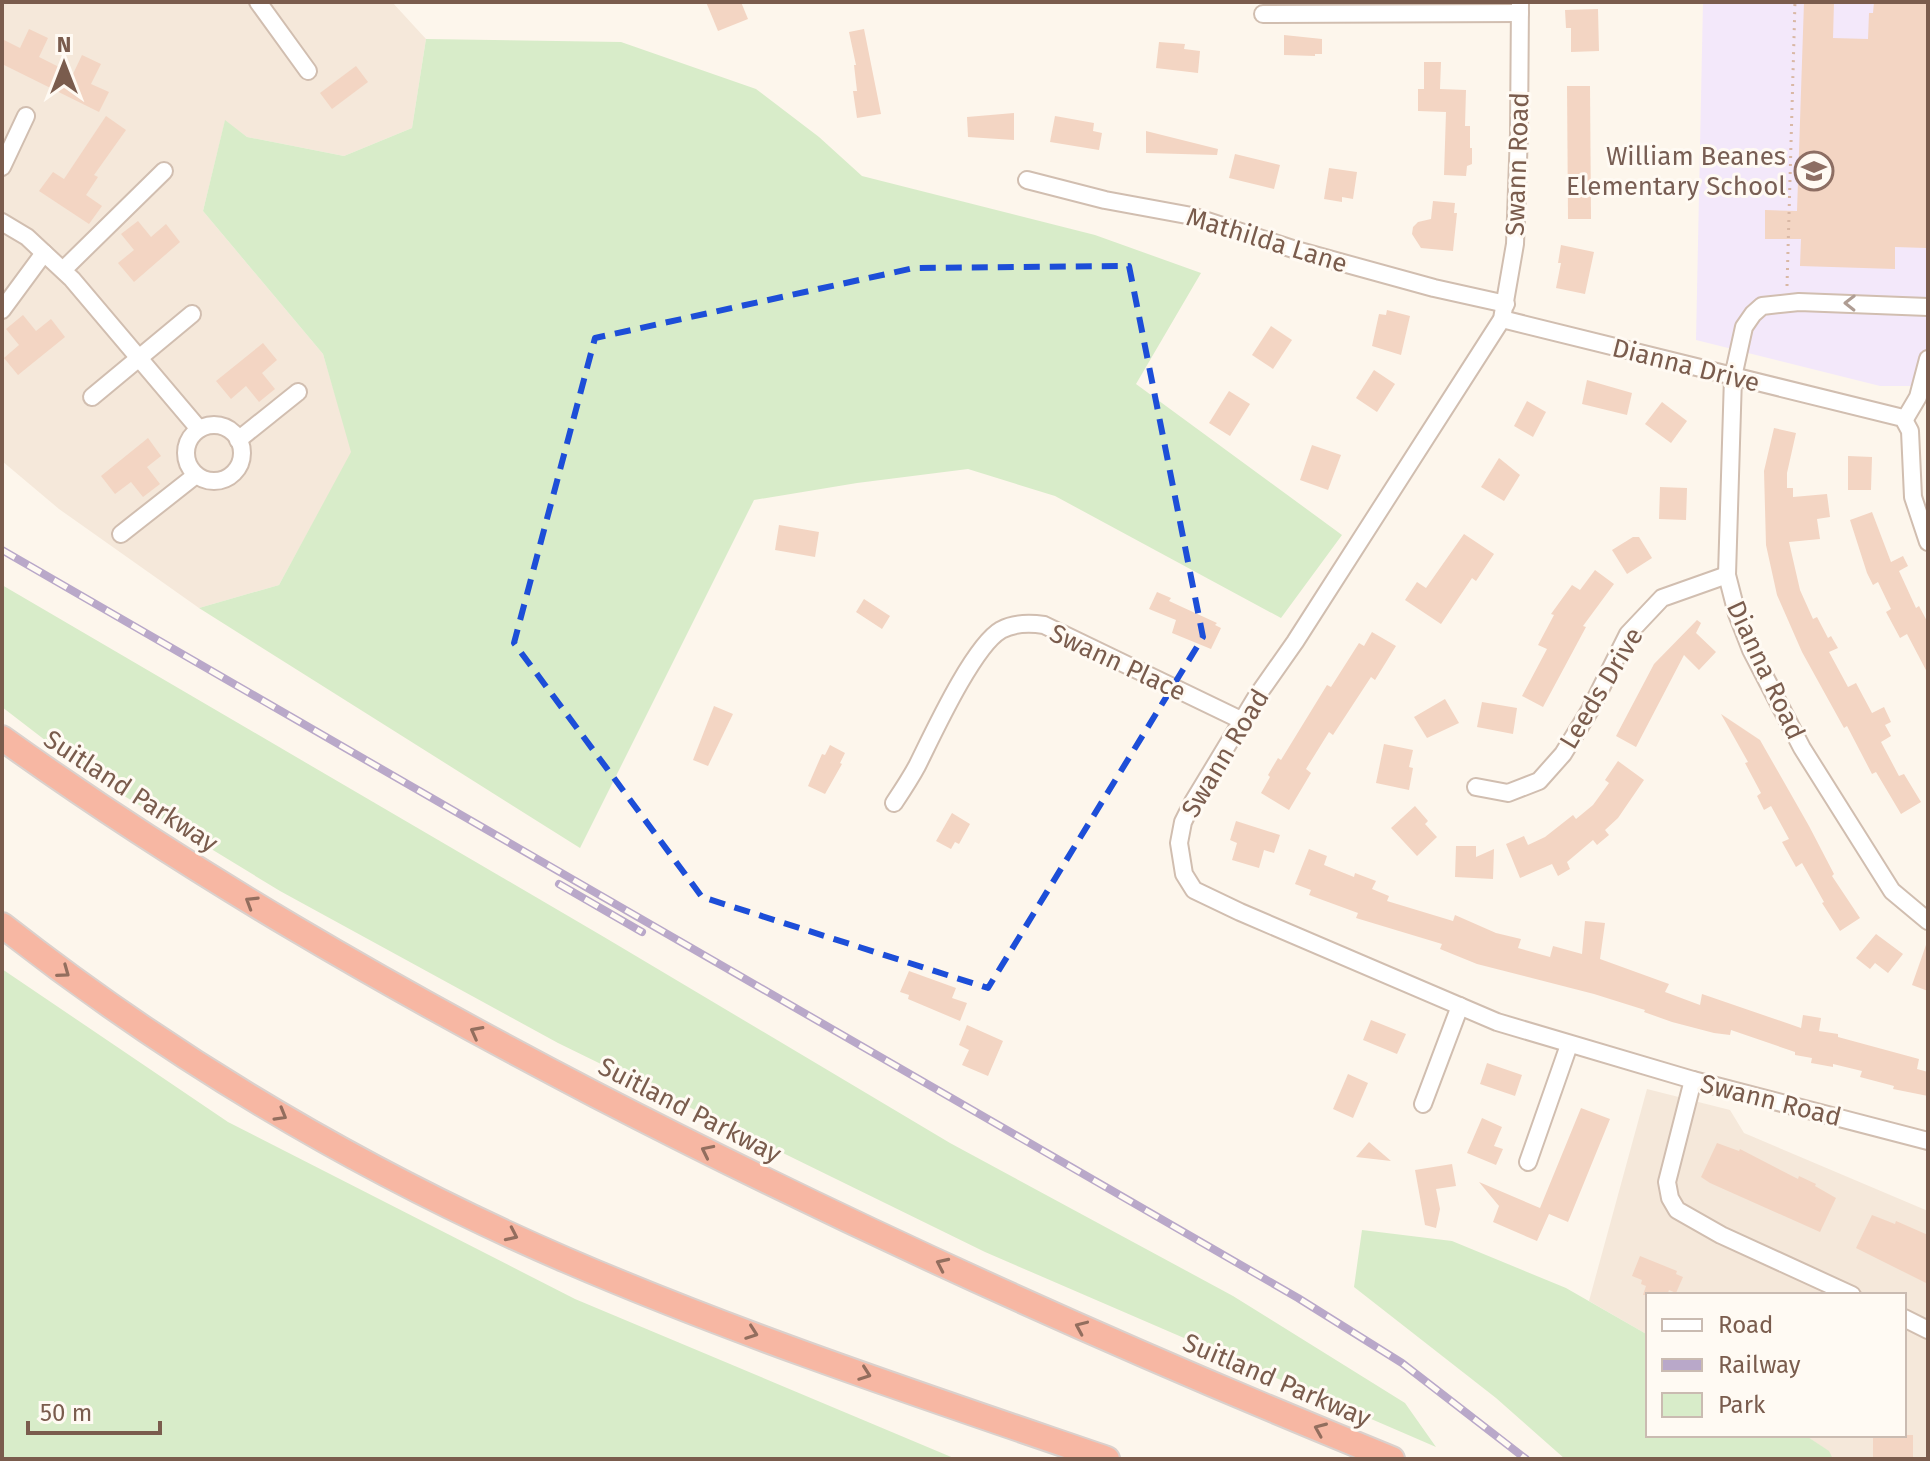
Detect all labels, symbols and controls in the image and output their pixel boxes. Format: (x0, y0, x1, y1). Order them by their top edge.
north arrow (24, 24, 104, 104)
text: N (57, 31, 71, 58)
street label: Swann Road (1499, 92, 1536, 236)
place label: William Beanes Elementary School (1566, 141, 1786, 202)
school or university icon: William Beanes Elementary School (1793, 150, 1835, 192)
street label: Mathilda Lane (1183, 201, 1351, 280)
one-way arrow (1843, 294, 1856, 312)
street label: Dianna Drive (1609, 332, 1763, 399)
street label: Dianna Road (1720, 596, 1811, 745)
street label: Swann Place (1045, 617, 1191, 707)
street label: Leeds Drive (1553, 622, 1650, 755)
street label: Swann Road (1175, 684, 1276, 823)
street label: Suitland Parkway (38, 724, 224, 859)
one-way arrow (245, 896, 260, 912)
one-way arrow (56, 962, 70, 977)
one-way arrow (470, 1026, 485, 1041)
street label: Suitland Parkway (593, 1051, 787, 1170)
street label: Swann Road (1697, 1068, 1844, 1133)
one-way arrow (272, 1105, 287, 1121)
one-way arrow (701, 1145, 716, 1161)
one-way arrow (503, 1225, 518, 1241)
one-way arrow (935, 1258, 950, 1274)
legend (1646, 1293, 1906, 1437)
text: Road (1718, 1311, 1773, 1339)
one-way arrow (1075, 1321, 1089, 1337)
one-way arrow (745, 1324, 759, 1340)
street label: Suitland Parkway (1178, 1327, 1376, 1434)
text: Railway (1718, 1351, 1801, 1379)
one-way arrow (857, 1364, 871, 1381)
scale bar (28, 1385, 160, 1435)
text: Park (1718, 1391, 1766, 1419)
text: 50 m (40, 1399, 92, 1427)
one-way arrow (1314, 1423, 1328, 1439)

